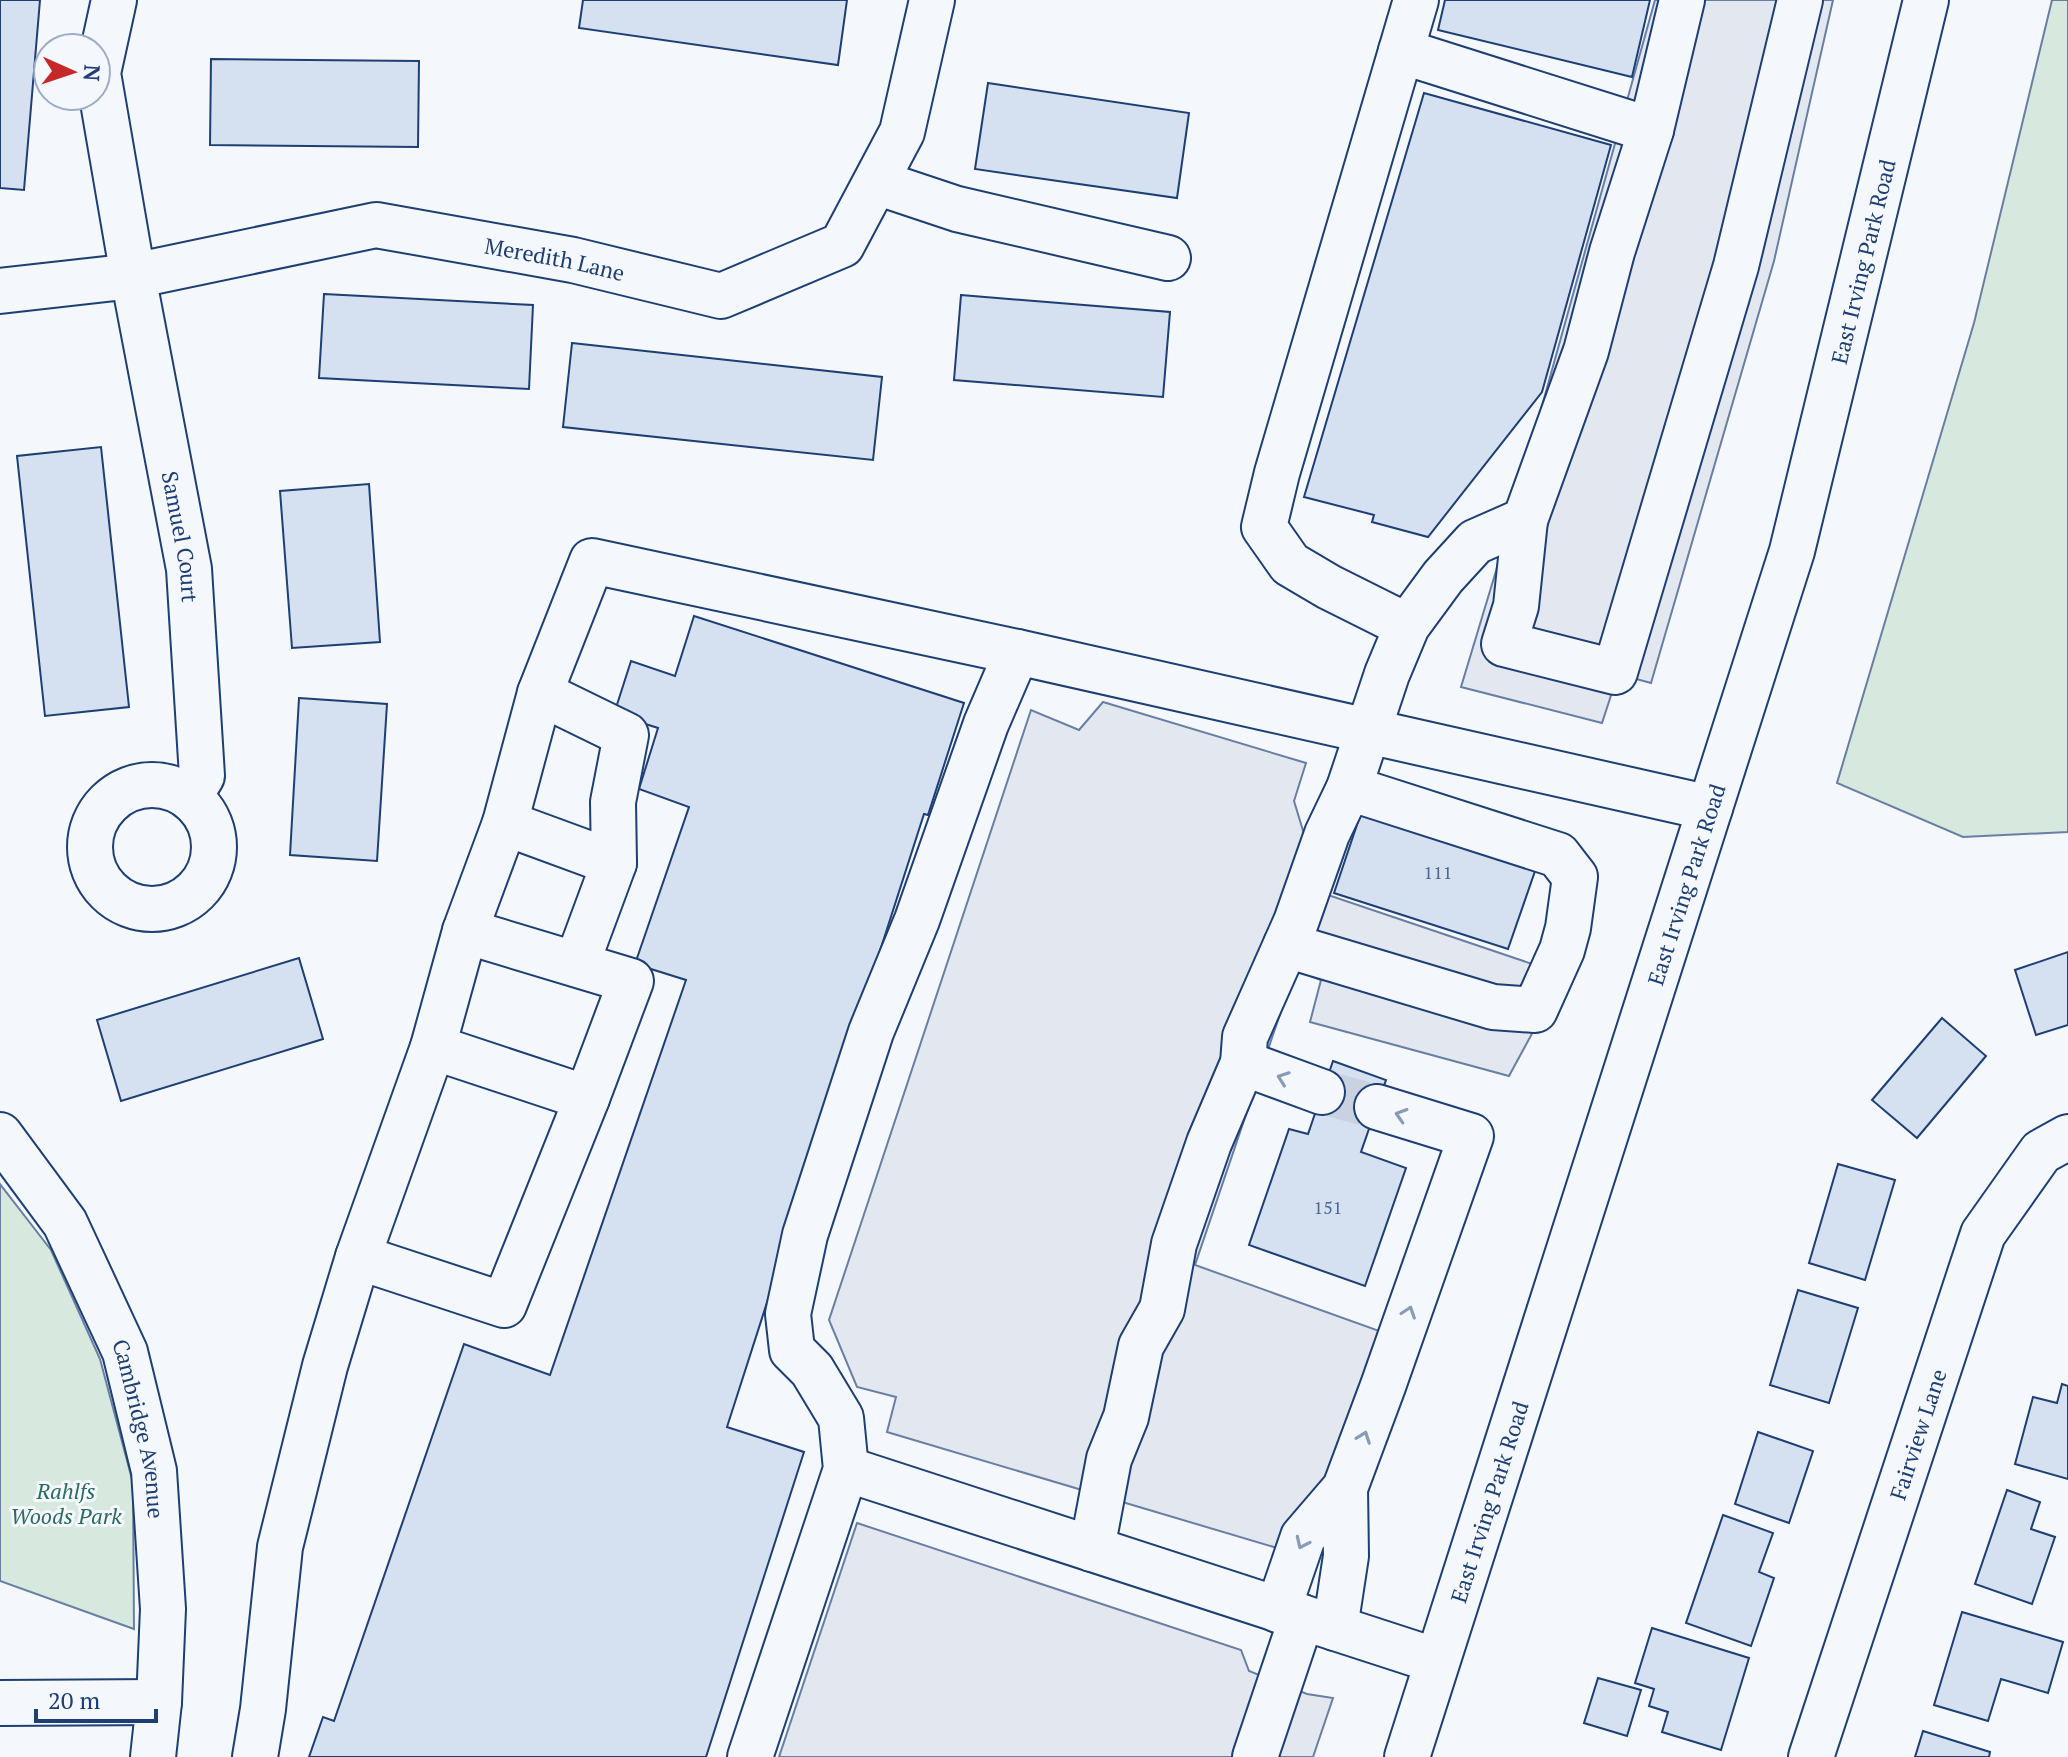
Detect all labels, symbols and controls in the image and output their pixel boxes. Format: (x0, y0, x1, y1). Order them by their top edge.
north arrow (32, 32, 112, 112)
text: N (78, 64, 107, 82)
street label: East Irving Park Road (1824, 156, 1901, 367)
street label: Meredith Lane (482, 230, 628, 287)
street label: Samuel Court (156, 469, 206, 603)
street label: East Irving Park Road (1640, 780, 1731, 989)
house number: 111 (1424, 860, 1452, 884)
one-way arrow (1277, 1071, 1291, 1087)
one-way arrow (1394, 1108, 1408, 1124)
house number: 151 (1314, 1195, 1342, 1219)
one-way arrow (1399, 1306, 1416, 1320)
street label: Cambridge Avenue (106, 1334, 172, 1519)
street label: Fairview Lane (1882, 1365, 1952, 1503)
street label: East Irving Park Road (1443, 1397, 1534, 1606)
one-way arrow (1354, 1431, 1371, 1445)
park label: Rahlfs Woods Park (10, 1476, 122, 1530)
one-way arrow (1296, 1535, 1312, 1550)
scale bar (36, 1673, 156, 1723)
text: 20 m (48, 1684, 100, 1716)

